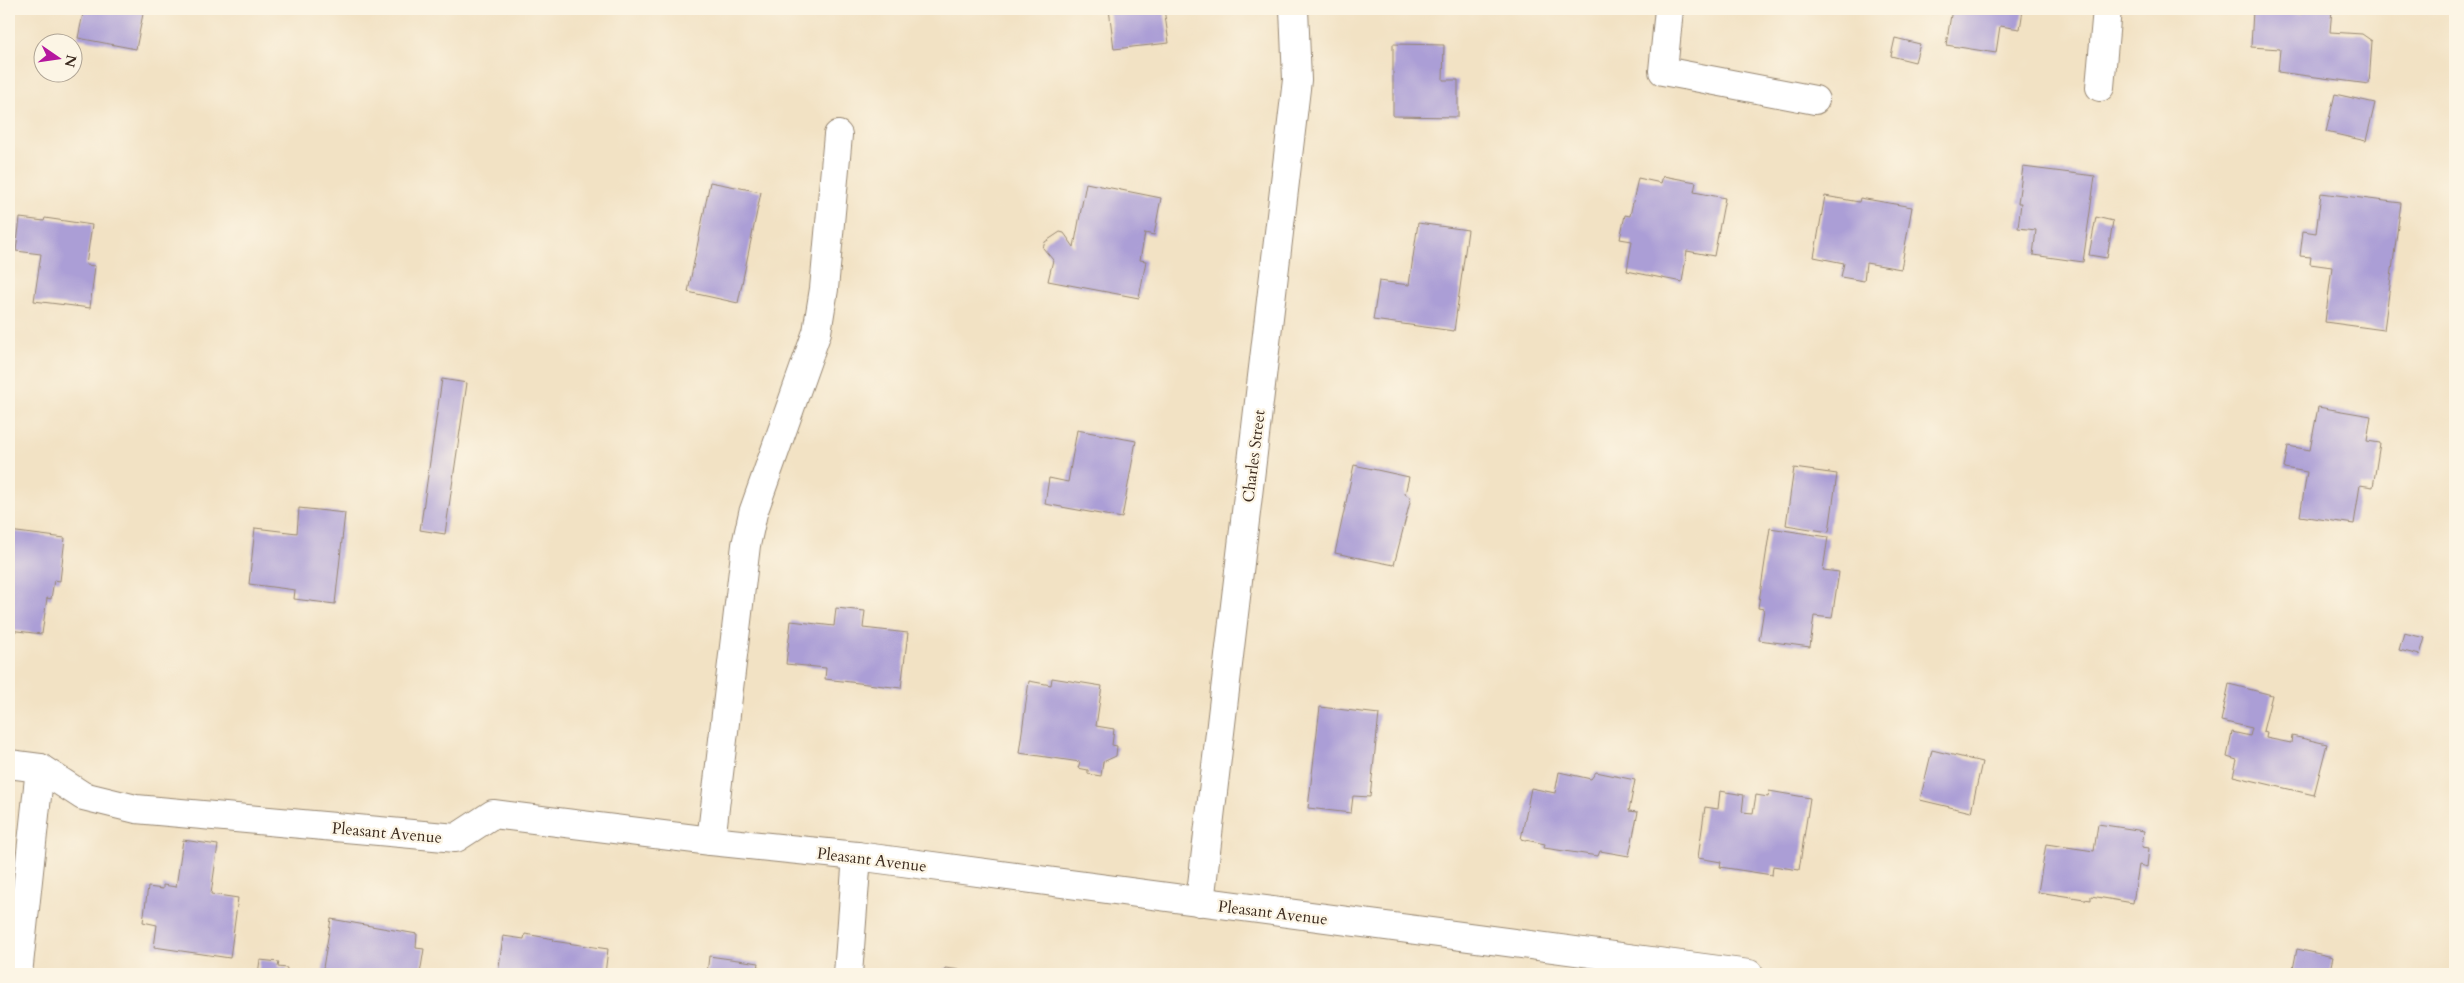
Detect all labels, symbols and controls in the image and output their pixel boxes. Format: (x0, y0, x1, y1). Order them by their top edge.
north arrow (32, 32, 82, 82)
text: N (60, 53, 81, 69)
street label: Charles Street (1237, 409, 1271, 504)
street label: Pleasant Avenue (331, 817, 443, 849)
street label: Pleasant Avenue (816, 842, 928, 878)
street label: Pleasant Avenue (1217, 895, 1329, 931)

